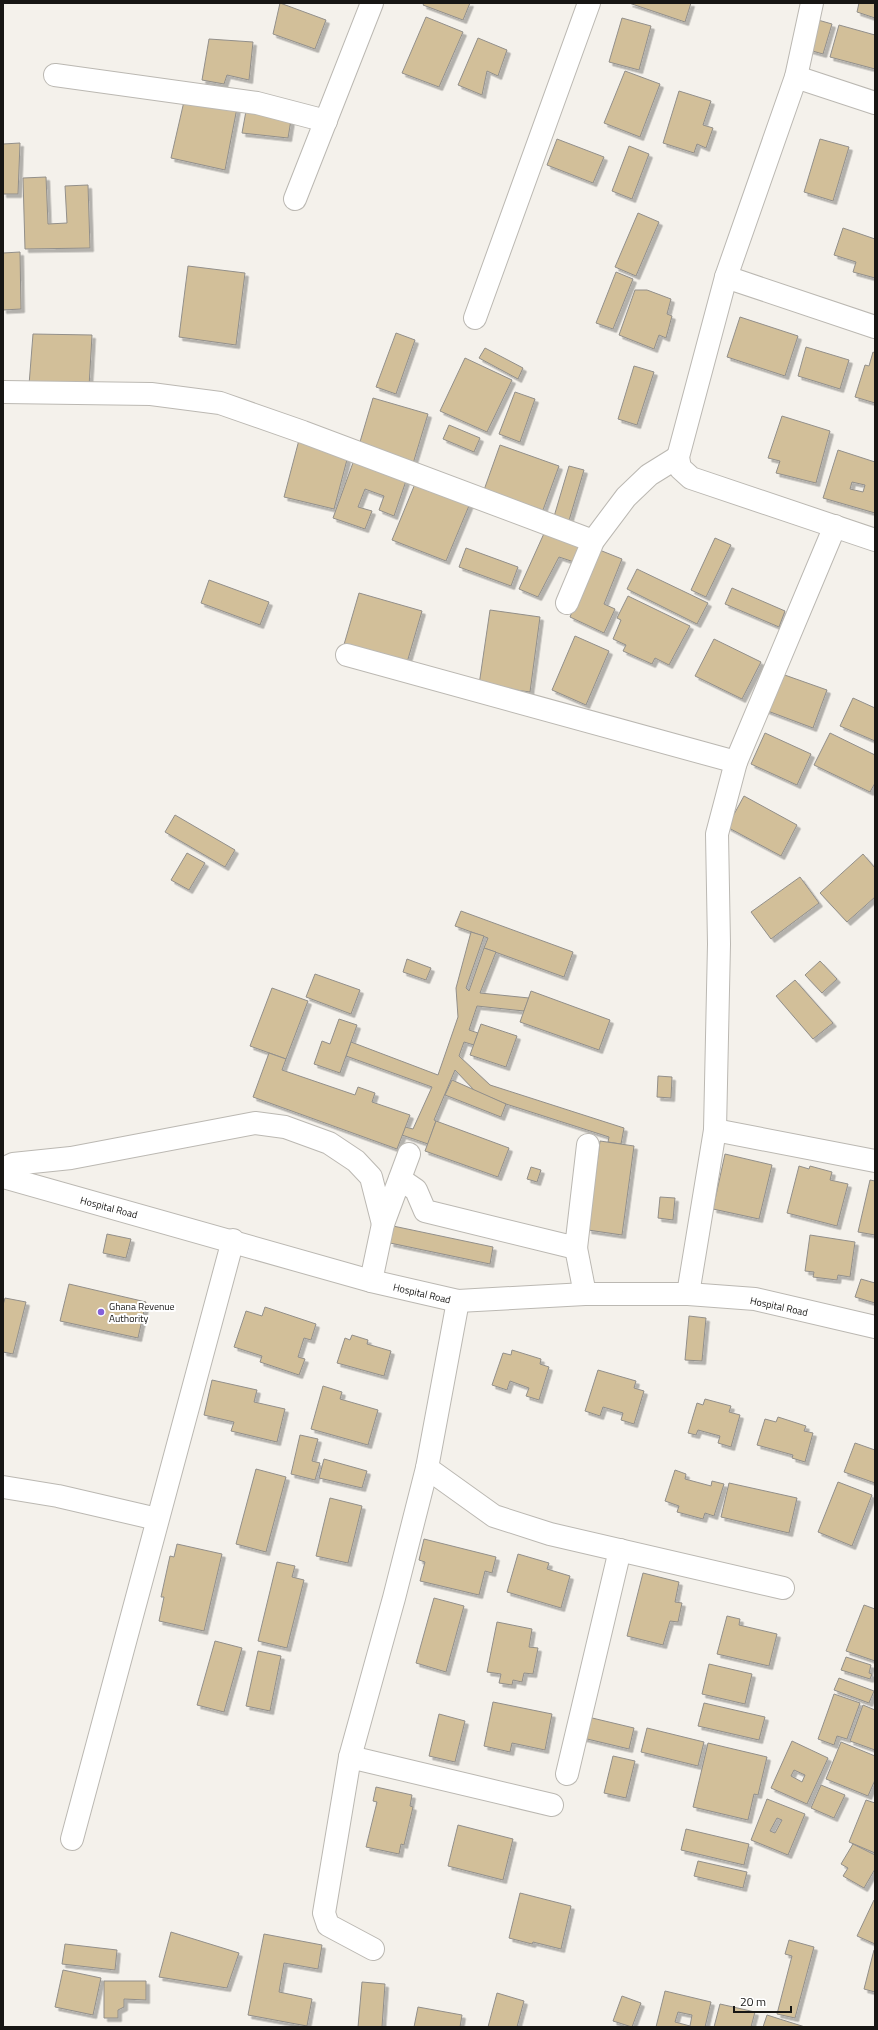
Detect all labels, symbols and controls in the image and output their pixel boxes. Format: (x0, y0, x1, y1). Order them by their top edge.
street label: Hospital Road (79, 1193, 139, 1222)
street label: Hospital Road (392, 1280, 452, 1307)
street label: Hospital Road (749, 1293, 809, 1320)
place label: Ghana Revenue Authority (109, 1299, 175, 1326)
marker: Ghana Revenue Authority (96, 1307, 106, 1317)
scale bar (734, 1988, 791, 2014)
text: 20 m (740, 1992, 766, 2011)

